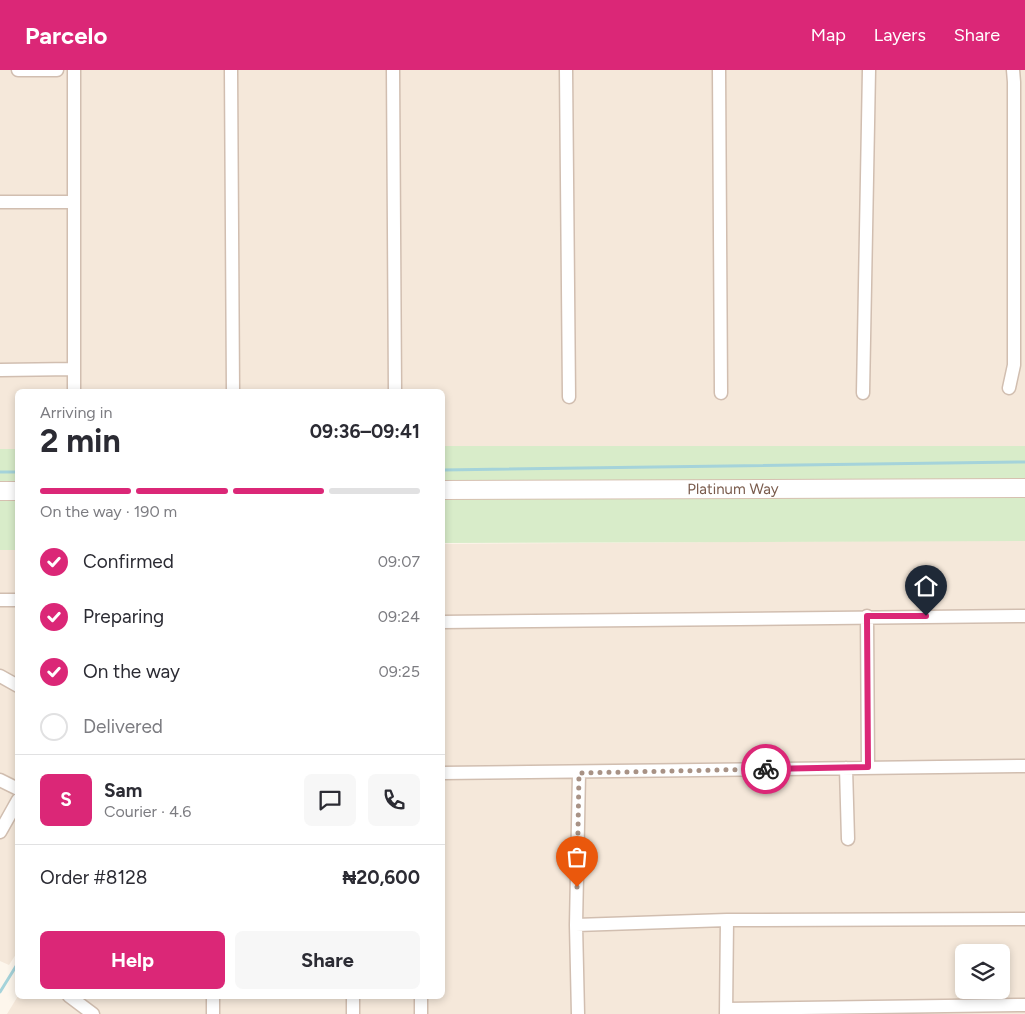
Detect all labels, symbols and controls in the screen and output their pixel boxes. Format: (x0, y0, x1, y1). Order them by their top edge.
text: Parcelo (25, 21, 107, 50)
text: Map (811, 24, 846, 46)
text: Layers (874, 24, 926, 46)
text: Share (954, 24, 1000, 46)
text: Arriving in (40, 403, 112, 422)
text: 09:36–09:41 (310, 420, 420, 443)
text: 2 min (40, 422, 121, 460)
street label: Platinum Way (687, 480, 779, 498)
text: On the way · 190 m (40, 502, 177, 521)
icon: check (40, 548, 68, 576)
text: Confirmed (83, 550, 174, 573)
text: 09:07 (378, 552, 420, 571)
pin (905, 565, 947, 616)
icon: home (912, 572, 940, 600)
icon: check (40, 603, 68, 631)
text: Preparing (83, 605, 164, 628)
text: 09:24 (378, 607, 420, 626)
icon: check (40, 658, 68, 686)
text: On the way (83, 660, 180, 683)
text: 09:25 (378, 662, 420, 681)
text: Delivered (83, 715, 163, 738)
courier (741, 744, 791, 794)
icon: bike (752, 755, 780, 783)
button: chat (304, 774, 356, 826)
button: phone (368, 774, 420, 826)
text: Sam (104, 779, 142, 802)
text: S (60, 788, 72, 811)
text: Courier · 4.6 (104, 802, 191, 821)
pin (556, 836, 598, 887)
icon: bag (563, 843, 591, 871)
text: Order #8128 (40, 866, 148, 889)
text: ₦20,600 (342, 866, 420, 889)
button: Help (40, 931, 225, 989)
button: Share (235, 931, 420, 989)
map controls (955, 944, 1010, 999)
button: layers (955, 944, 1010, 999)

